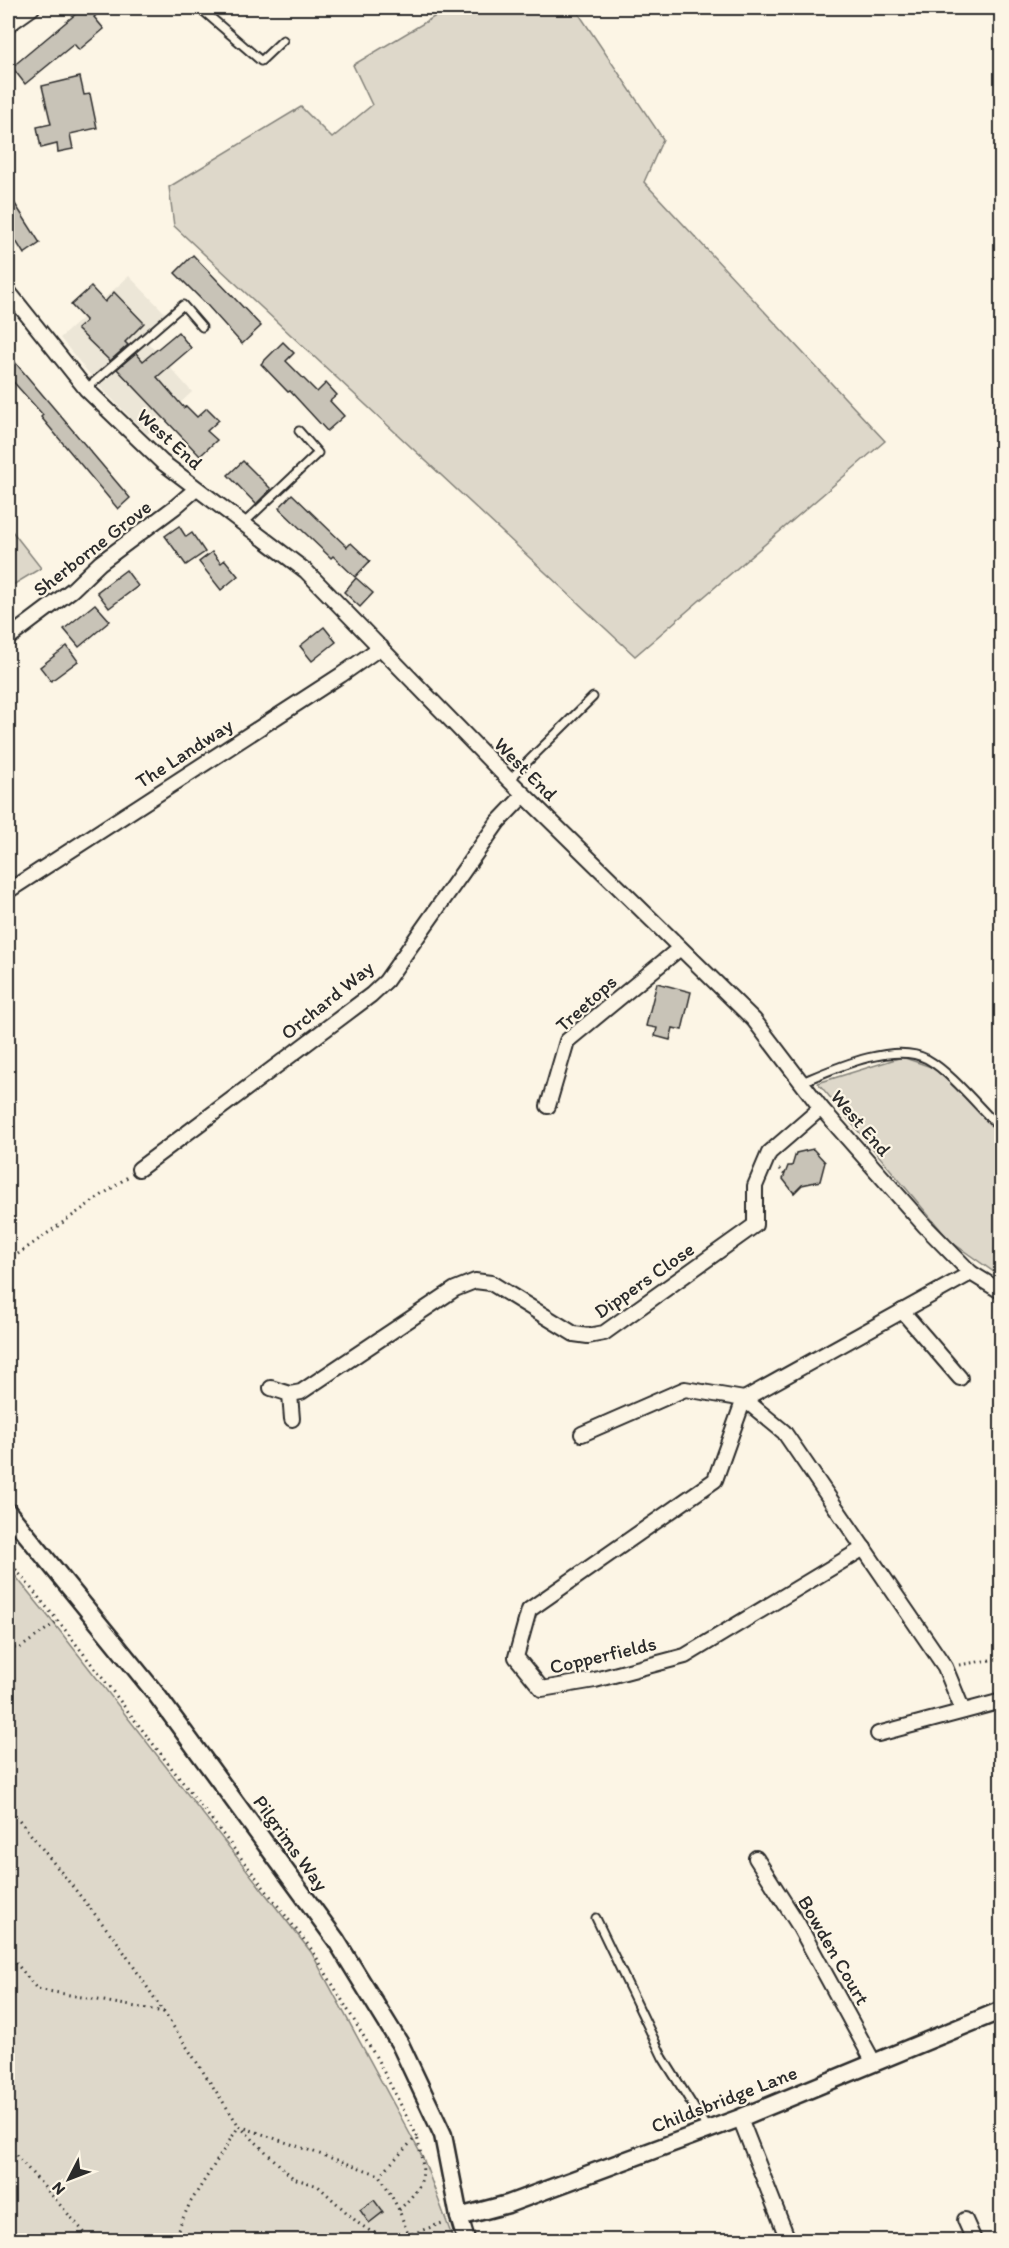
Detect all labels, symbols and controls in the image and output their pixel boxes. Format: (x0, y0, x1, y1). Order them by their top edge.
street label: West End (132, 403, 208, 475)
street label: Sherborne Grove (28, 494, 156, 602)
street label: The Landway (131, 712, 238, 793)
street label: West End (489, 732, 563, 806)
street label: Orchard Way (276, 955, 379, 1045)
street label: Treetops (551, 969, 622, 1037)
street label: West End (826, 1085, 896, 1161)
street label: Dippers Close (589, 1237, 699, 1323)
street label: Copperfields (547, 1631, 659, 1679)
street label: Pilgrims Way (248, 1790, 334, 1896)
street label: Bowden Court (793, 1891, 875, 2009)
street label: Childsbridge Lane (648, 2060, 800, 2138)
north arrow (39, 2149, 99, 2209)
text: N (48, 2178, 69, 2199)

